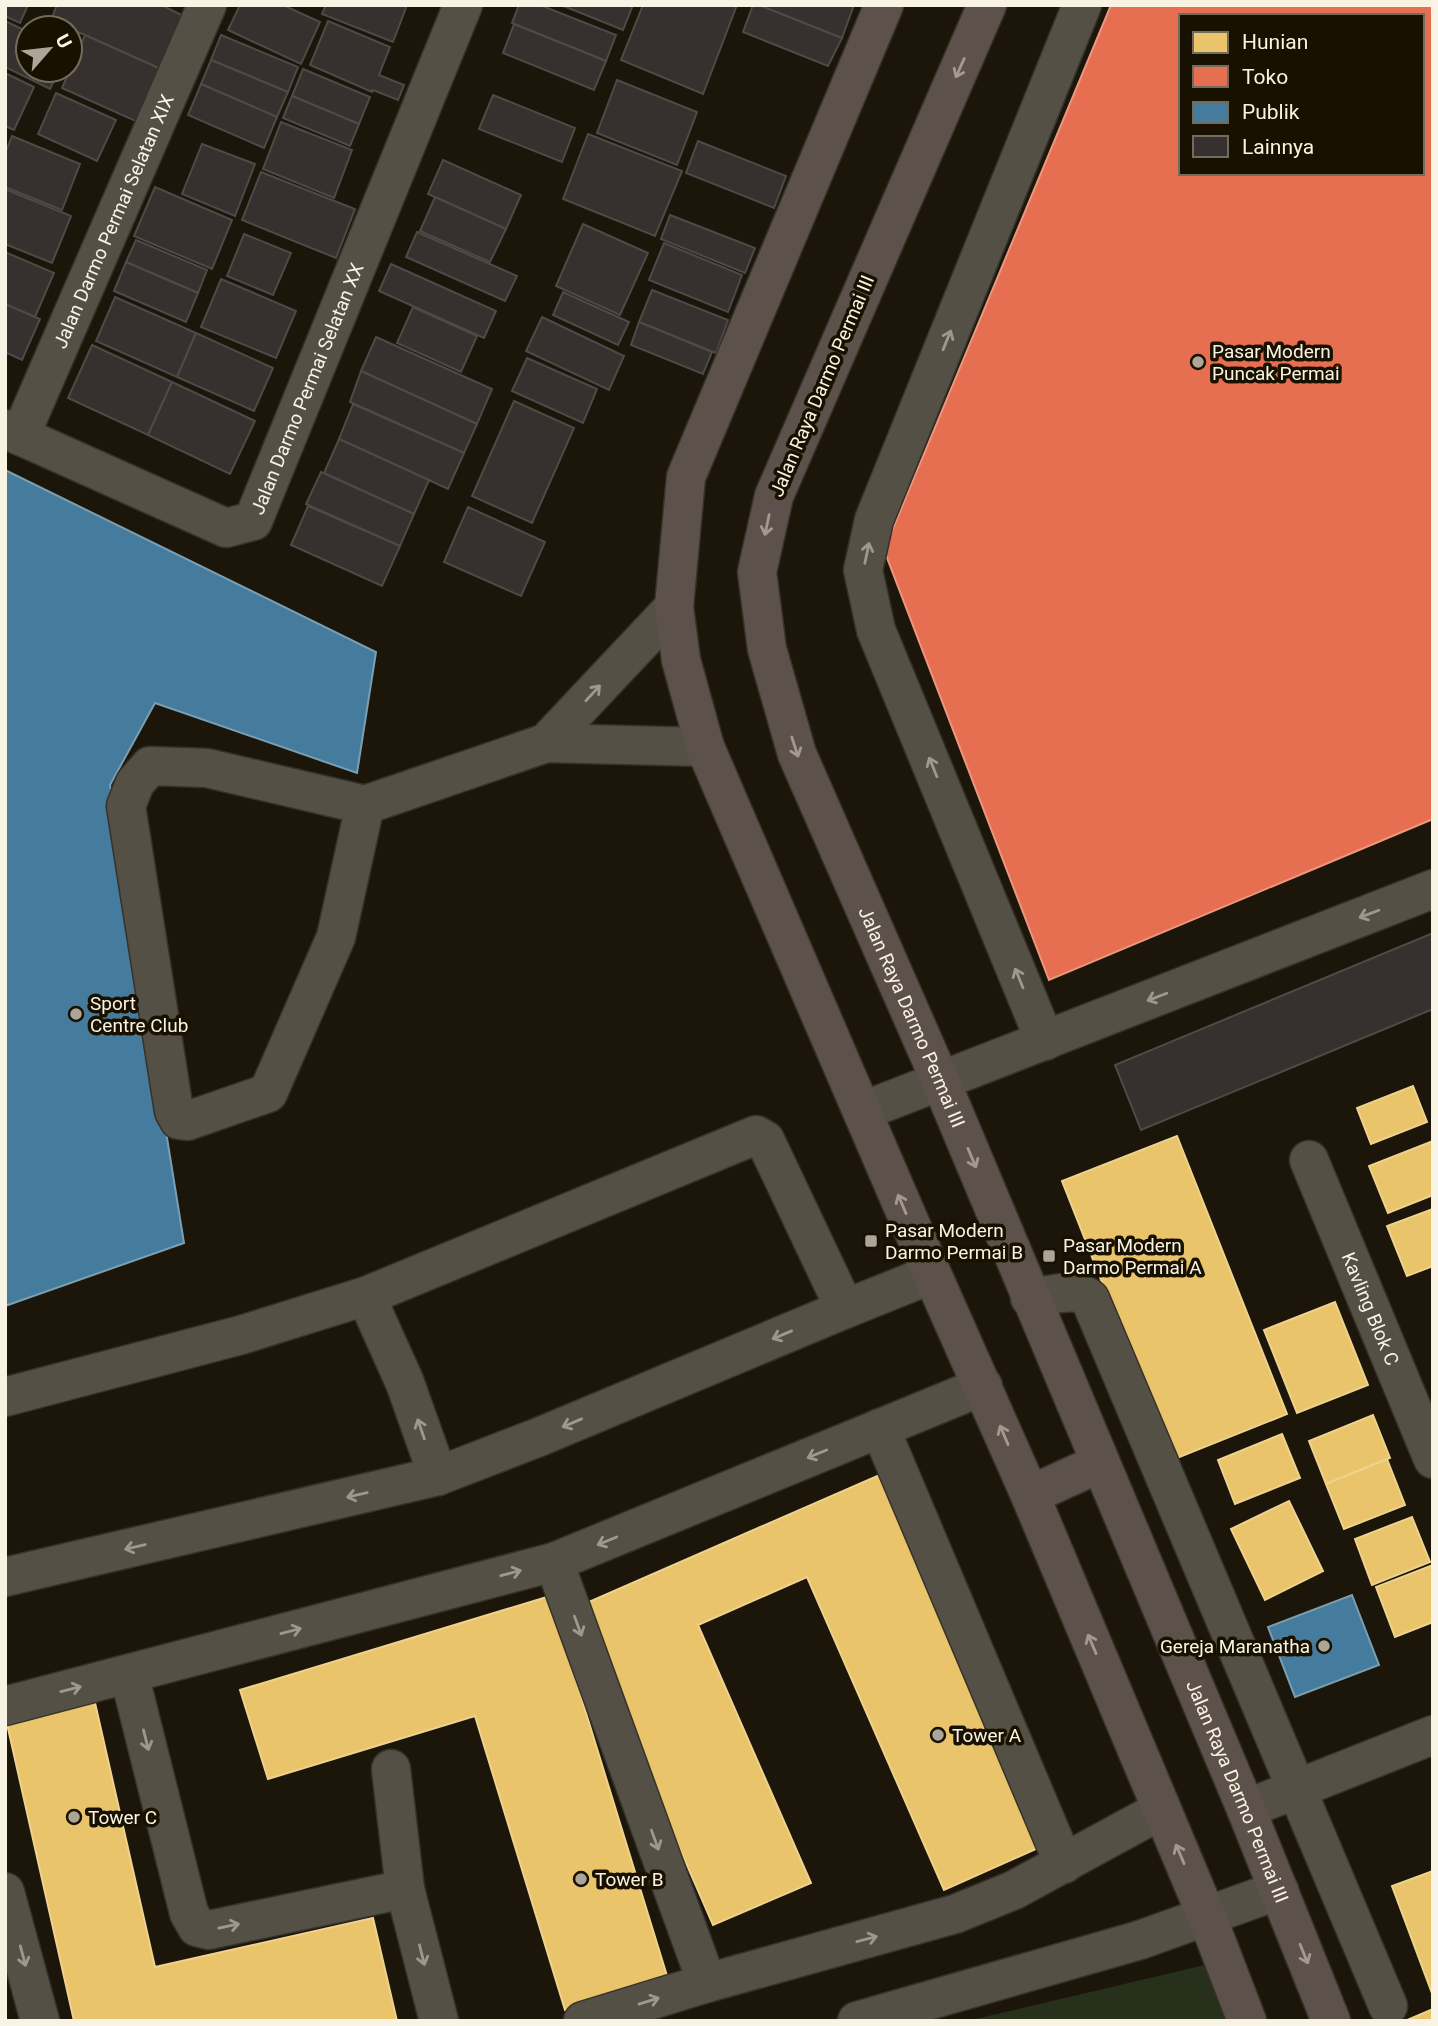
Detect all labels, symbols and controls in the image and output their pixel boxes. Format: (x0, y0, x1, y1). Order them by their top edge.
north arrow (14, 14, 84, 84)
legend (1179, 14, 1424, 175)
text: U (50, 30, 77, 52)
text: Hunian (1242, 30, 1308, 54)
one-way arrow (953, 57, 966, 78)
text: Toko (1242, 65, 1288, 89)
street label: Jalan Darmo Permai Selatan XIX (48, 91, 178, 352)
text: Publik (1242, 100, 1300, 124)
text: Lainnya (1242, 135, 1314, 159)
street label: Jalan Darmo Permai Selatan XX (245, 260, 368, 518)
street label: Jalan Raya Darmo Permai III (765, 272, 879, 500)
one-way arrow (941, 329, 954, 351)
place label: Pasar Modern Puncak Permai (1212, 340, 1340, 385)
marker: Pasar Modern Puncak Permai (1190, 354, 1206, 370)
one-way arrow (760, 513, 774, 536)
one-way arrow (861, 542, 875, 565)
one-way arrow (585, 684, 601, 702)
one-way arrow (789, 736, 802, 758)
one-way arrow (925, 757, 938, 778)
street label: Jalan Raya Darmo Permai III (854, 903, 970, 1131)
one-way arrow (1359, 908, 1381, 921)
one-way arrow (1012, 967, 1025, 989)
one-way arrow (1147, 991, 1169, 1004)
place label: Sport Centre Club (90, 992, 188, 1037)
marker: Sport Centre Club (68, 1006, 84, 1022)
one-way arrow (967, 1147, 980, 1169)
one-way arrow (895, 1194, 908, 1215)
place label: Pasar Modern Darmo Permai B (885, 1219, 1023, 1264)
marker: Pasar Modern Darmo Permai B (863, 1233, 879, 1249)
place label: Pasar Modern Darmo Permai A (1063, 1234, 1202, 1279)
marker: Pasar Modern Darmo Permai A (1041, 1248, 1057, 1264)
street label: Kavling Blok C (1337, 1249, 1404, 1369)
one-way arrow (772, 1330, 793, 1343)
one-way arrow (562, 1418, 584, 1431)
one-way arrow (414, 1419, 426, 1441)
one-way arrow (997, 1424, 1010, 1446)
one-way arrow (807, 1448, 828, 1461)
one-way arrow (346, 1488, 369, 1502)
one-way arrow (596, 1535, 618, 1548)
one-way arrow (124, 1541, 147, 1554)
one-way arrow (500, 1566, 522, 1579)
one-way arrow (572, 1615, 585, 1637)
one-way arrow (280, 1624, 302, 1637)
one-way arrow (1085, 1634, 1098, 1656)
place label: Gereja Maranatha (1160, 1635, 1310, 1658)
marker: Gereja Maranatha (1316, 1638, 1332, 1654)
street label: Jalan Raya Darmo Permai III (1182, 1677, 1294, 1906)
one-way arrow (59, 1682, 82, 1695)
place label: Tower A (952, 1724, 1022, 1747)
marker: Tower A (930, 1727, 946, 1743)
one-way arrow (140, 1728, 153, 1751)
place label: Tower C (88, 1806, 157, 1829)
marker: Tower C (66, 1809, 82, 1825)
one-way arrow (650, 1829, 662, 1851)
one-way arrow (1173, 1844, 1186, 1865)
place label: Tower B (595, 1868, 664, 1891)
marker: Tower B (573, 1871, 589, 1887)
one-way arrow (218, 1918, 240, 1931)
one-way arrow (856, 1931, 878, 1944)
one-way arrow (1299, 1942, 1312, 1964)
one-way arrow (416, 1943, 429, 1966)
one-way arrow (17, 1944, 30, 1967)
one-way arrow (637, 1993, 659, 2006)

